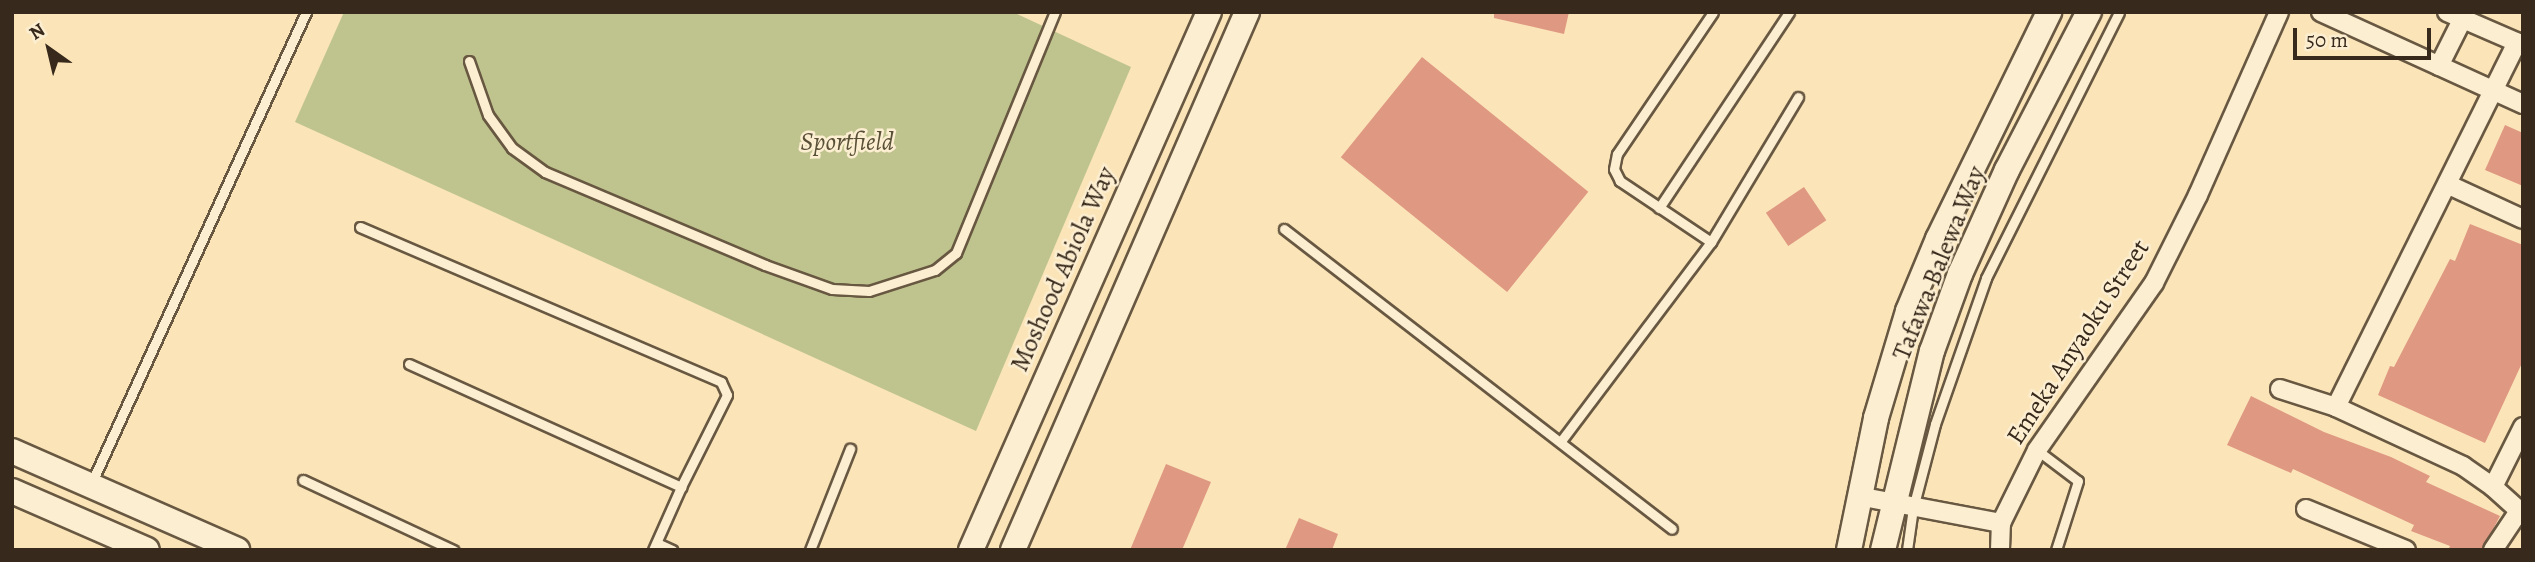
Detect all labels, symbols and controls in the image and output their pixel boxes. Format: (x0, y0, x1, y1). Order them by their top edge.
north arrow (14, 14, 84, 84)
scale bar (2297, 14, 2435, 58)
text: N (24, 17, 50, 46)
text: 50 m (2306, 26, 2348, 54)
park label: Sportfield (800, 126, 894, 158)
street label: Moshood Abiola Way (1004, 162, 1122, 376)
street label: Tafawa Balewa Way (1886, 162, 1992, 364)
street label: Emeka Anyaoku Street (2000, 234, 2156, 450)

